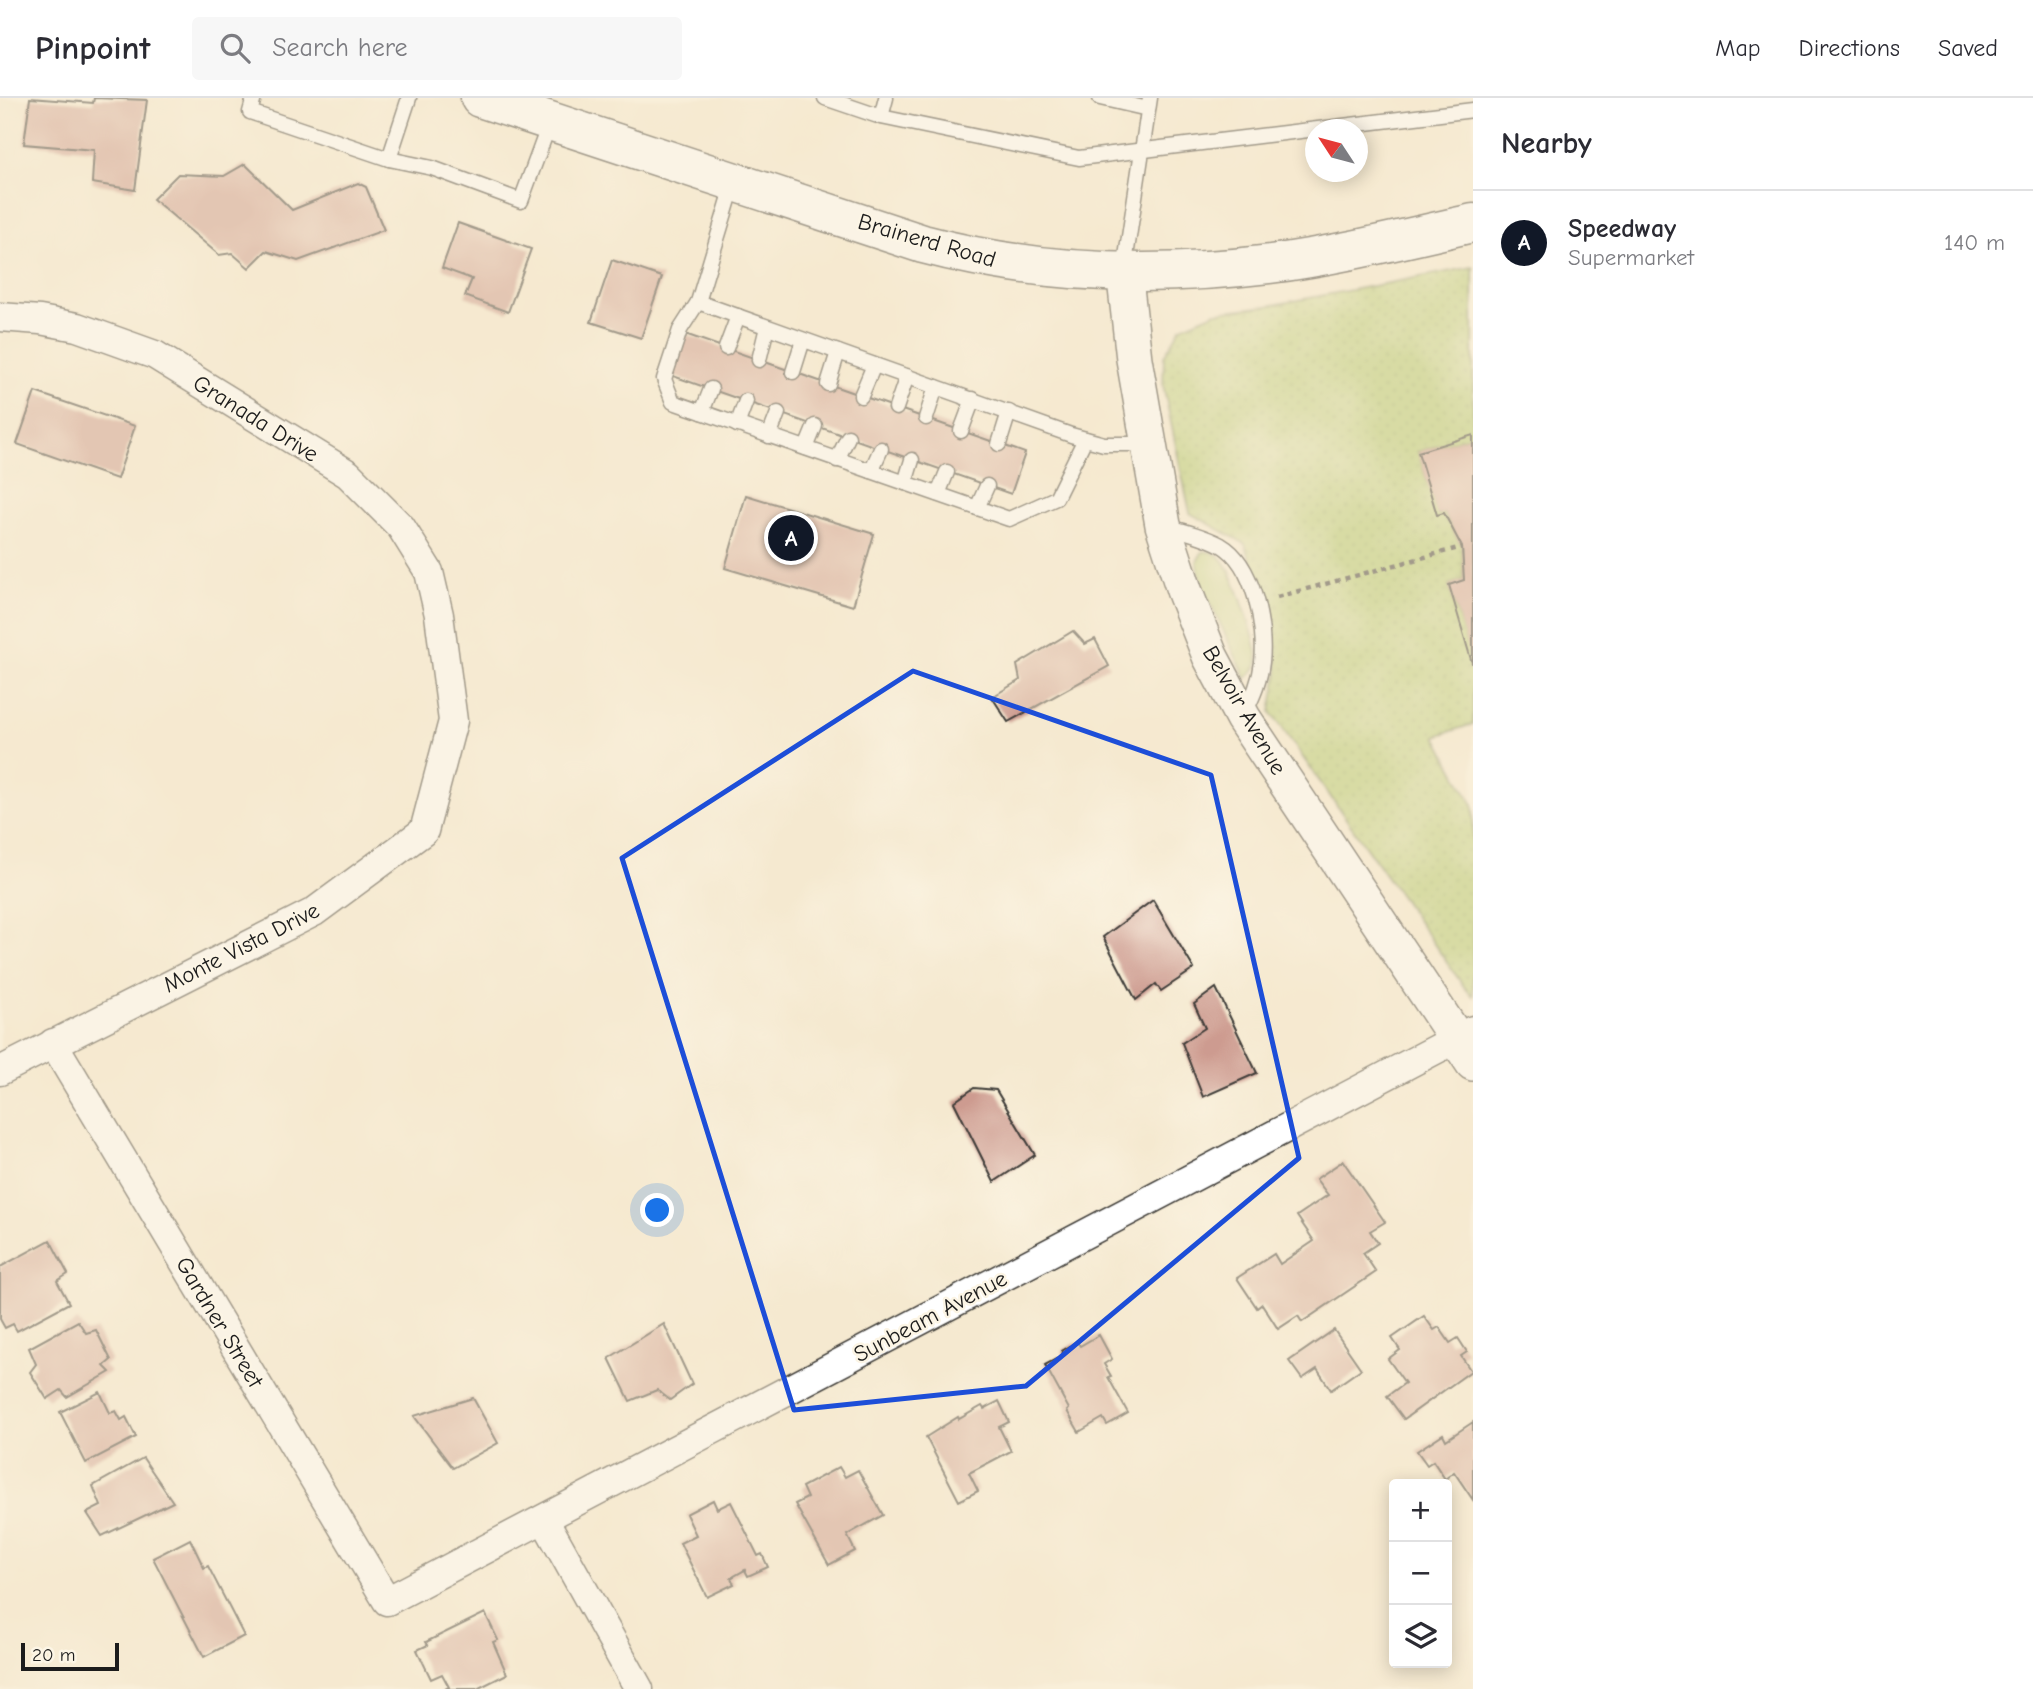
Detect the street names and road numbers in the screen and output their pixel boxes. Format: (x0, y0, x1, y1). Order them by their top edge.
street label: Brainerd Road (855, 208, 999, 273)
street label: Granada Drive (188, 369, 323, 468)
street label: Belvoir Avenue (1197, 641, 1292, 779)
street label: Monte Vista Drive (159, 897, 324, 998)
street label: Gardner Street (170, 1252, 270, 1394)
street label: Sunbeam Avenue (849, 1265, 1011, 1368)

